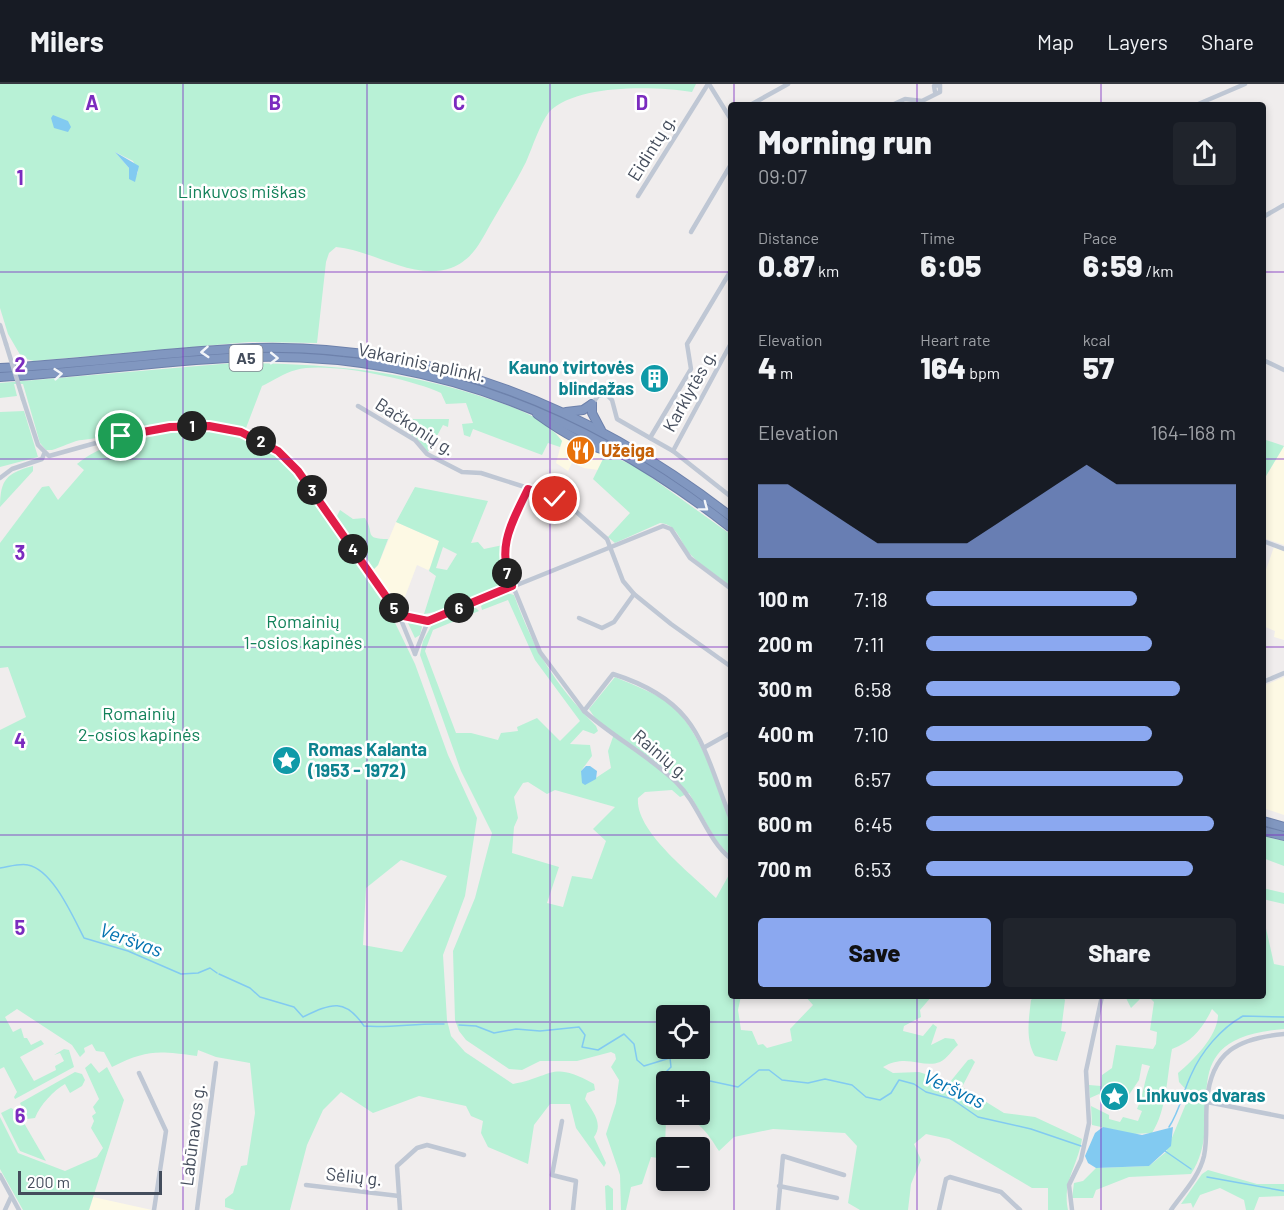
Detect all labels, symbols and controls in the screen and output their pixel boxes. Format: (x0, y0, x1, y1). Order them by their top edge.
text: Milers (30, 24, 104, 58)
text: Map (1037, 29, 1074, 54)
text: Layers (1107, 29, 1168, 54)
text: Share (1201, 29, 1254, 54)
text: A (85, 90, 99, 114)
text: B (269, 90, 281, 114)
text: C (453, 90, 465, 114)
text: D (636, 90, 648, 114)
street label: Eidintų g. (622, 110, 680, 185)
text: Morning run (758, 121, 932, 161)
button: share (1173, 122, 1236, 185)
text: 09:07 (758, 164, 807, 188)
text: 1 (16, 165, 24, 189)
park label: Linkuvos miškas (178, 180, 306, 202)
text: Distance (758, 228, 819, 247)
text: Time (920, 228, 955, 247)
text: Pace (1083, 228, 1117, 247)
text: 0.87 (758, 247, 815, 283)
text: 6:05 (920, 247, 981, 283)
text: 6:59 (1083, 247, 1143, 283)
text: km (815, 261, 839, 280)
text: /km (1143, 261, 1174, 280)
text: Elevation (758, 330, 822, 349)
text: Heart rate (920, 330, 991, 349)
text: kcal (1083, 330, 1111, 349)
street label: Vakarinis aplinkl. (356, 338, 488, 386)
one-way arrow (201, 345, 210, 358)
road number: A5 (230, 345, 262, 371)
street label: Karklytės g. (657, 345, 721, 436)
text: 4 (758, 349, 777, 385)
text: 164 (920, 349, 966, 385)
text: 57 (1083, 349, 1114, 385)
one-way arrow (269, 351, 278, 364)
text: 2 (14, 352, 26, 376)
place label: Kauno tvirtovės blindažas (509, 356, 634, 399)
building icon: Kauno tvirtovės blindažas (639, 362, 671, 394)
text: m (777, 363, 793, 382)
text: bpm (966, 363, 1000, 382)
one-way arrow (54, 368, 63, 381)
street label: Bačkonių g. (372, 392, 459, 460)
pin (95, 410, 146, 461)
pin: 1 (177, 411, 207, 441)
text: 1 (189, 416, 195, 435)
icon: arrive (104, 419, 137, 452)
text: Elevation (758, 420, 839, 444)
text: 164–168 m (1150, 420, 1236, 444)
pin: 2 (246, 426, 276, 456)
text: 2 (257, 431, 265, 450)
restaurant icon: Užeiga (564, 435, 596, 467)
place label: Užeiga (601, 439, 655, 461)
pin (529, 473, 580, 524)
pin: 3 (297, 475, 327, 505)
text: 3 (308, 480, 316, 499)
icon: check (538, 482, 571, 515)
one-way arrow (698, 499, 709, 510)
pin: 4 (338, 534, 368, 564)
text: 4 (348, 539, 358, 558)
text: 3 (15, 540, 25, 564)
pin: 7 (492, 558, 522, 588)
text: 7 (503, 563, 511, 582)
text: 100 m (758, 587, 809, 611)
text: 7:18 (854, 587, 888, 611)
pin: 5 (379, 593, 409, 623)
pin: 6 (444, 593, 474, 623)
text: 5 (390, 598, 398, 617)
text: 6 (455, 598, 463, 617)
park label: Romainių 1-osios kapinės (244, 610, 362, 653)
text: 200 m (758, 632, 813, 656)
text: 7:11 (854, 632, 884, 656)
text: 300 m (758, 677, 812, 701)
text: 6:58 (854, 677, 892, 701)
park label: Romainių 2-osios kapinės (78, 702, 200, 745)
text: 400 m (758, 722, 814, 746)
text: 7:10 (854, 722, 889, 746)
street label: Rainių g. (629, 724, 694, 784)
text: 4 (14, 728, 26, 752)
place label: Romas Kalanta (1953 - 1972) (307, 738, 427, 781)
place icon: Romas Kalanta (1953 - 1972) (271, 744, 303, 776)
text: 500 m (758, 767, 812, 791)
text: 6:57 (854, 767, 891, 791)
text: 600 m (758, 812, 812, 836)
text: 6:45 (854, 812, 892, 836)
text: 700 m (758, 857, 811, 881)
text: 6:53 (854, 857, 892, 881)
text: 5 (15, 915, 26, 939)
water label: Veršvas (97, 917, 166, 961)
button: Save (758, 918, 991, 987)
button: Share (1003, 918, 1236, 987)
map controls (656, 1005, 710, 1191)
button: locate (656, 1005, 710, 1059)
water label: Veršvas (920, 1063, 989, 1113)
button: + (656, 1071, 710, 1125)
place icon: Linkuvos dvaras (1099, 1080, 1131, 1112)
street label: Labūnavos g. (175, 1083, 209, 1187)
place label: Linkuvos dvaras (1136, 1084, 1265, 1106)
text: 6 (15, 1103, 26, 1127)
button: − (656, 1137, 710, 1191)
street label: Sėlių g. (325, 1162, 383, 1190)
scale bar (18, 1168, 162, 1196)
text: 200 m (27, 1172, 70, 1191)

